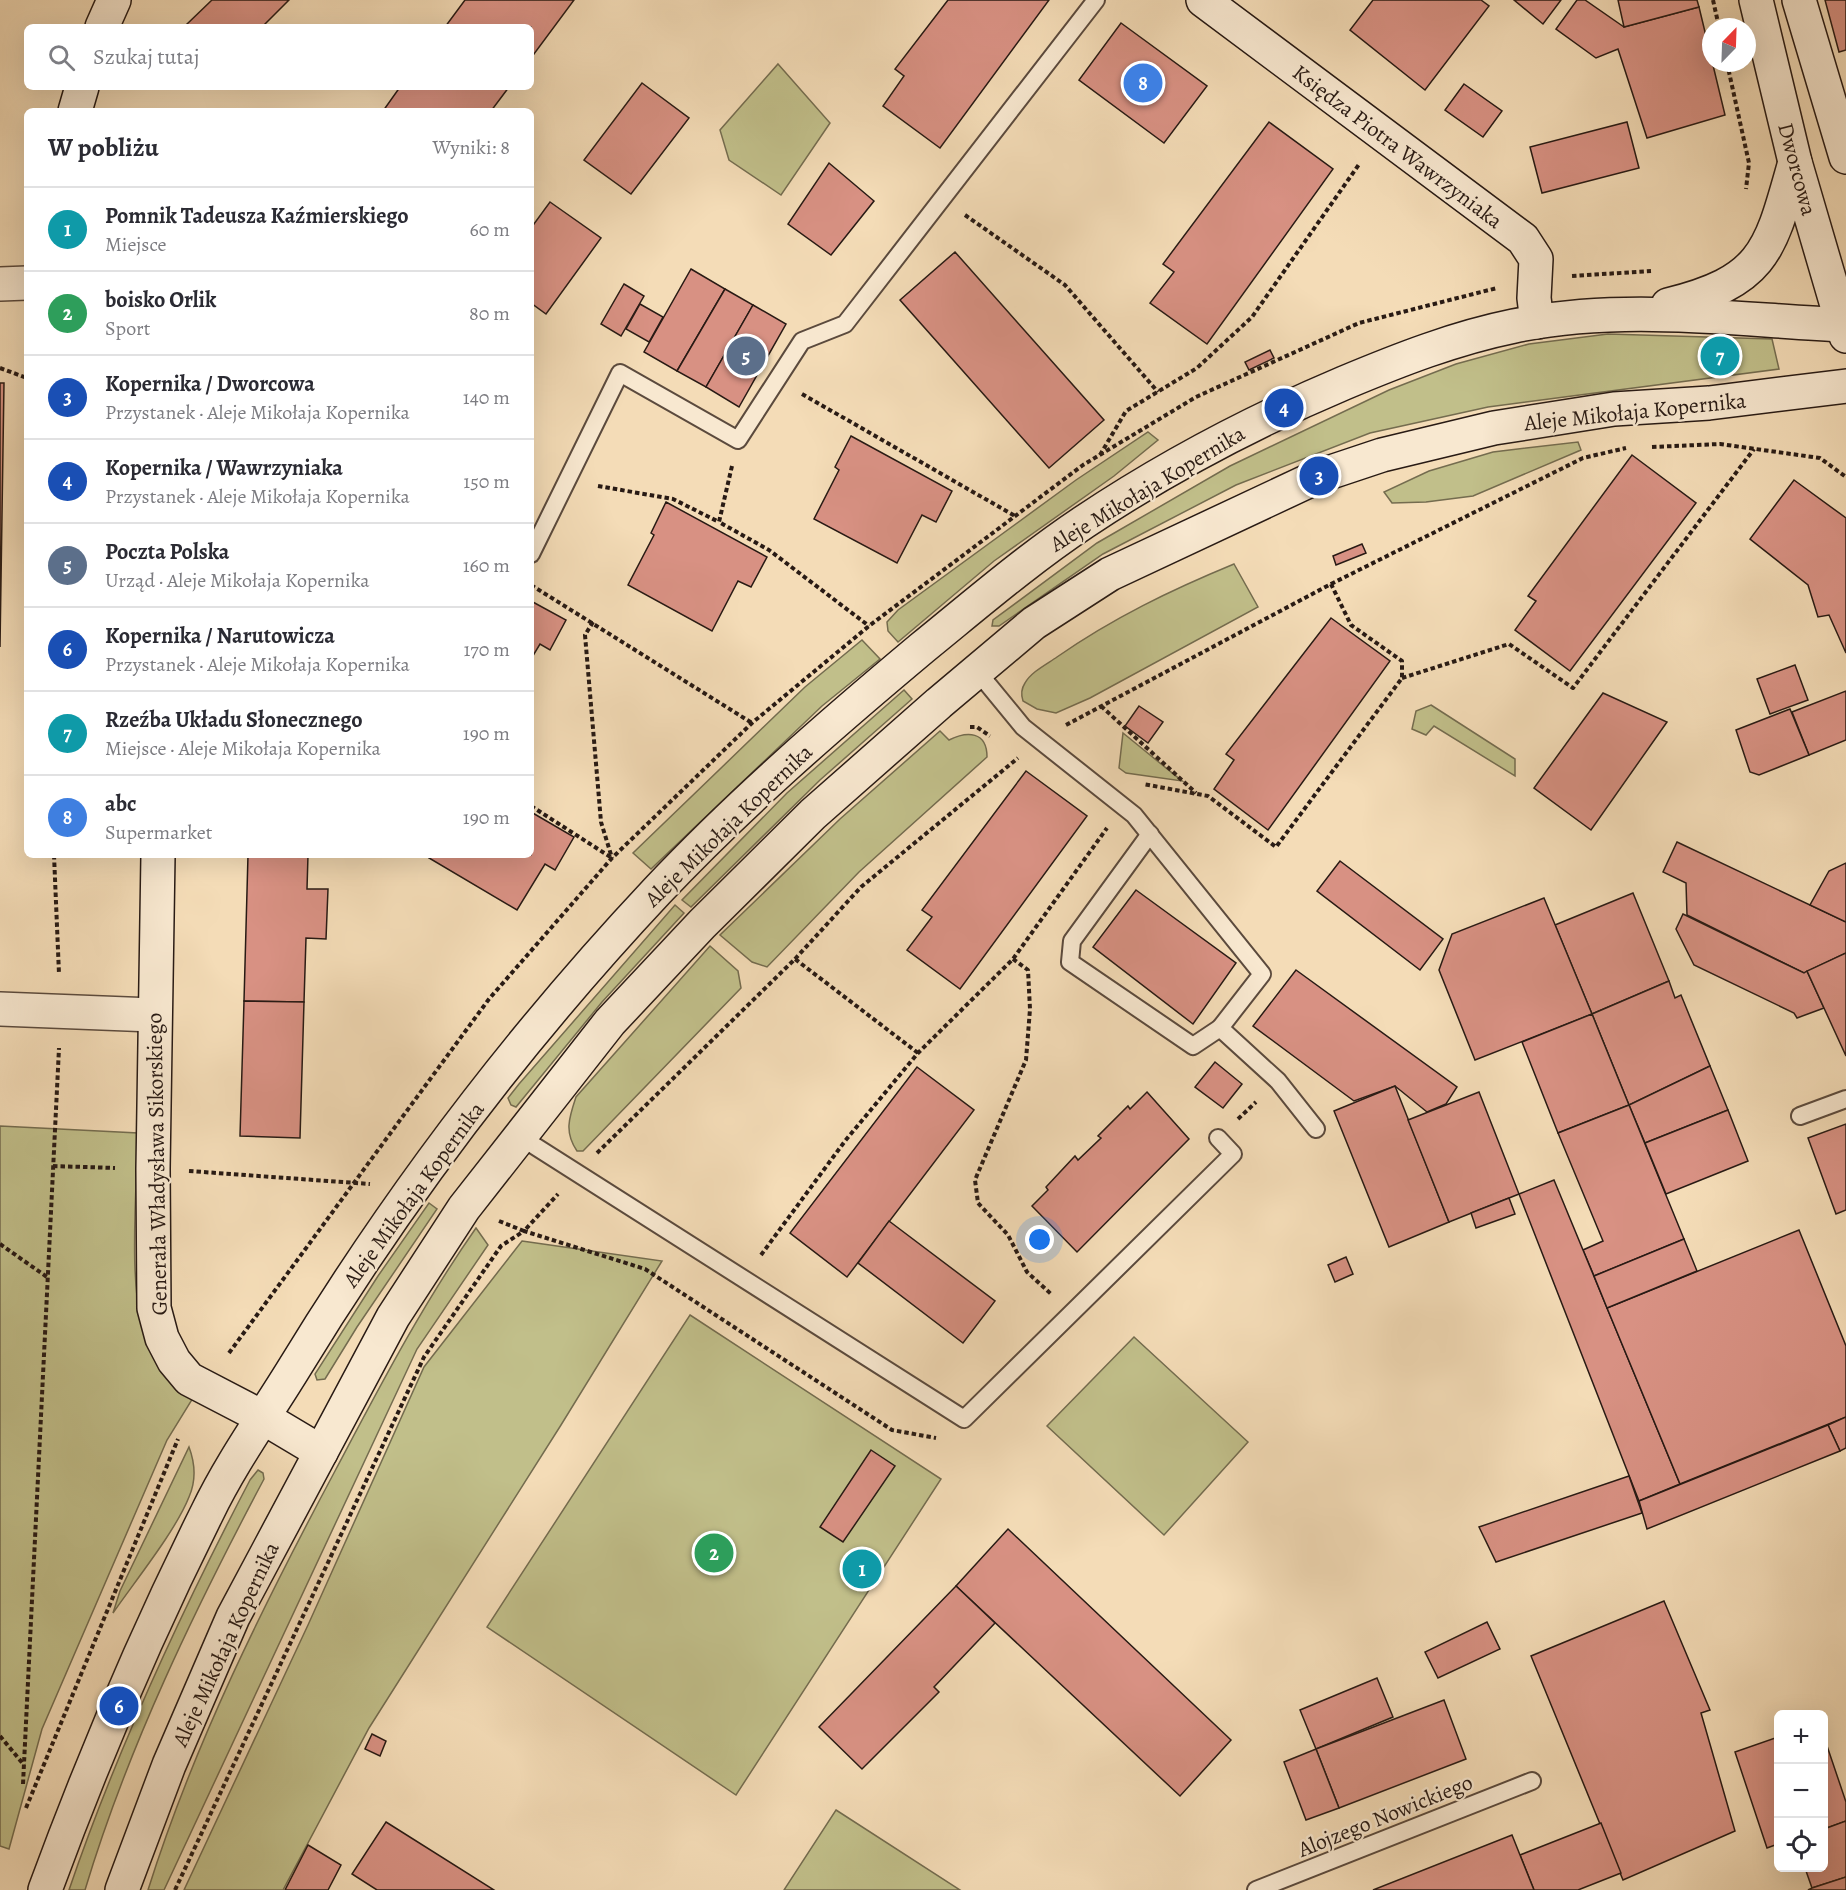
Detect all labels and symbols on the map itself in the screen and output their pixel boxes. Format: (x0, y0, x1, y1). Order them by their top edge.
north arrow (1702, 18, 1756, 72)
street label: Księdza Piotra Wawrzyniaka (1286, 58, 1509, 236)
pin: 8 (1124, 60, 1162, 106)
street label: Dworcowa (1770, 119, 1824, 220)
pin: 5 (726, 334, 766, 378)
pin: 7 (1700, 334, 1740, 378)
street label: Aleje Mikołaja Kopernika (1522, 385, 1748, 439)
pin: 4 (1264, 386, 1304, 430)
street label: Aleje Mikołaja Kopernika (1043, 418, 1251, 560)
pin: 3 (1300, 454, 1338, 498)
street label: Aleje Mikołaja Kopernika (637, 737, 820, 915)
street label: Generała Władysława Sikorskiego (139, 1012, 175, 1316)
street label: Aleje Mikołaja Kopernika (336, 1095, 492, 1294)
your location (1025, 1225, 1054, 1254)
pin: 2 (694, 1530, 734, 1576)
street label: Aleje Mikołaja Kopernika (165, 1536, 287, 1753)
pin: 1 (842, 1546, 882, 1592)
pin: 6 (100, 1684, 138, 1728)
street label: Alojzego Nowickiego (1293, 1767, 1477, 1865)

